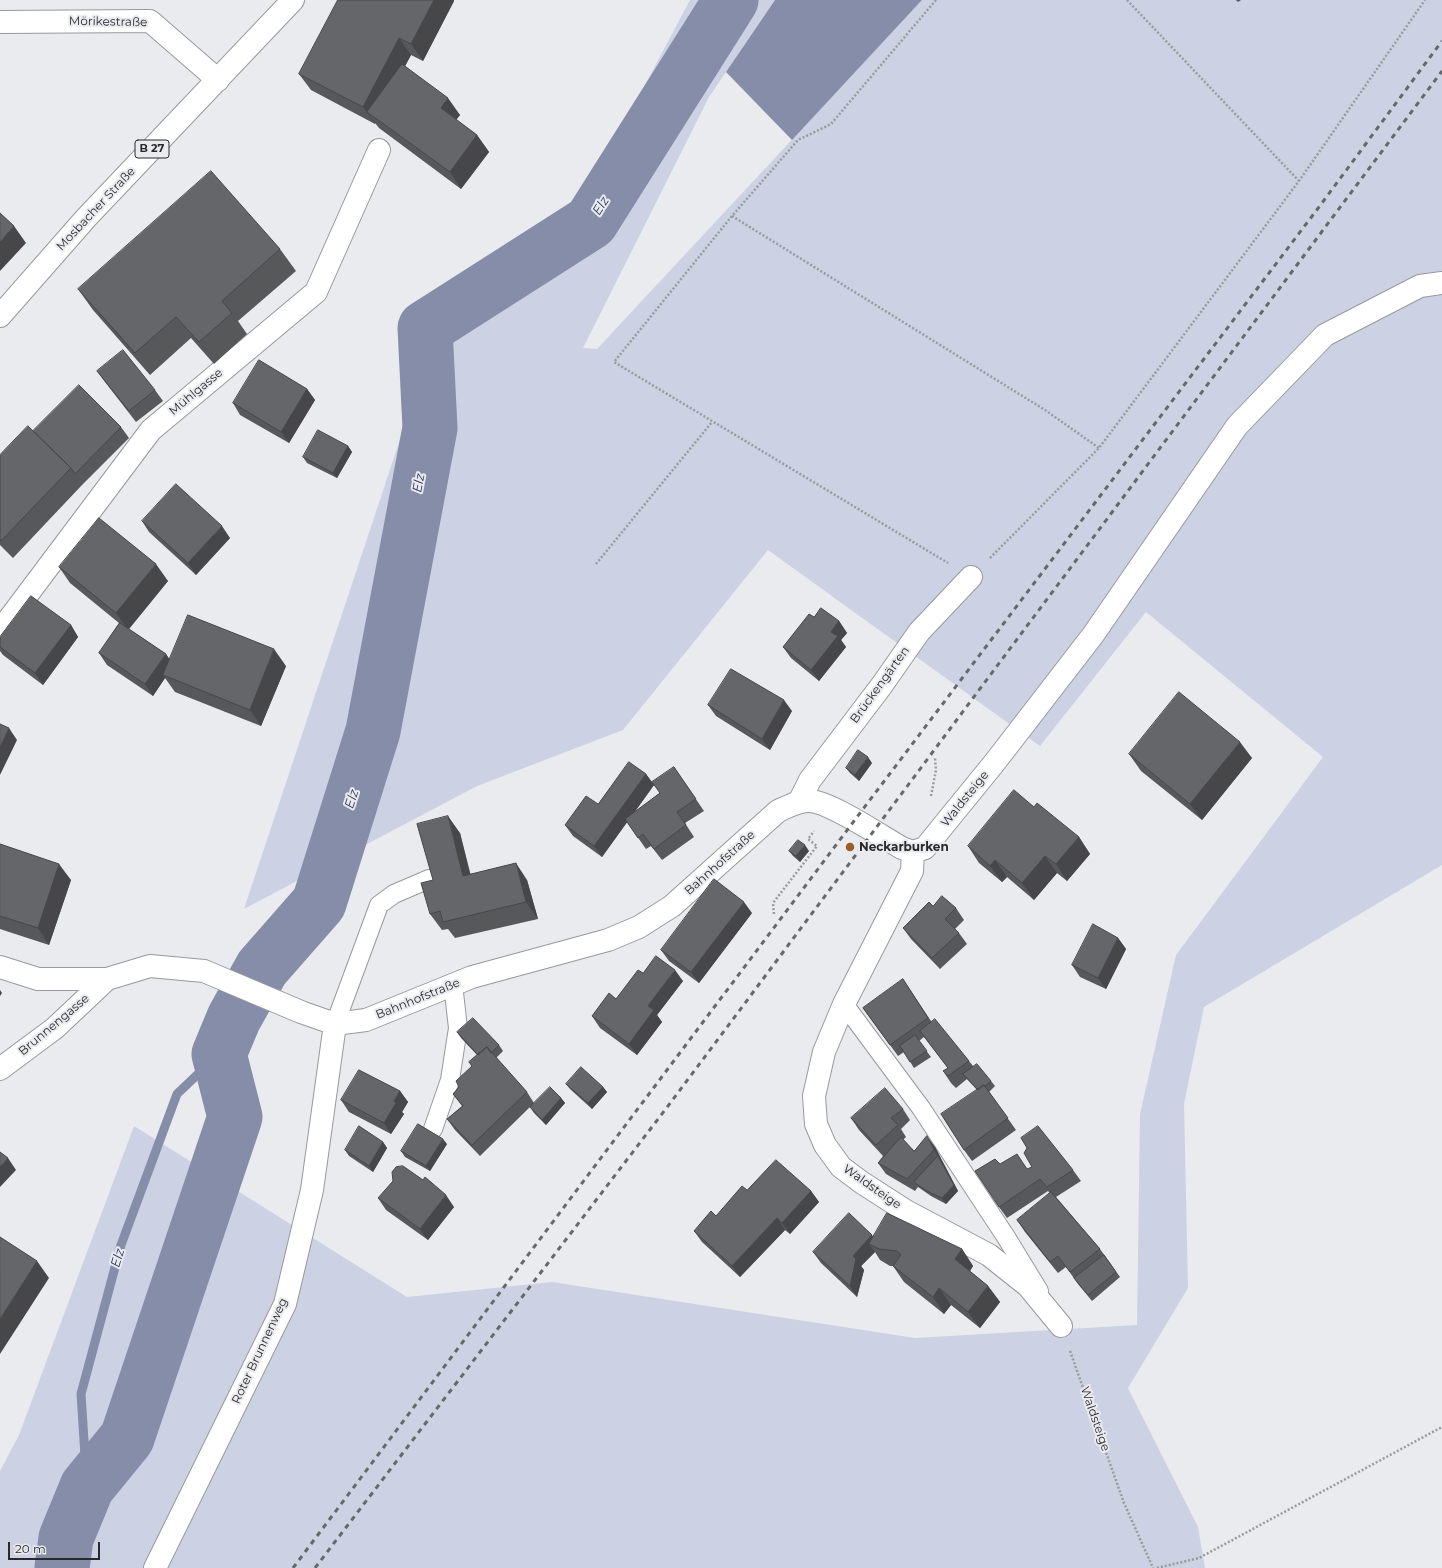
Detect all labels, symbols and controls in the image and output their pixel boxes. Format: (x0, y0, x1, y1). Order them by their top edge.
street label: Mörikestraße (69, 14, 147, 30)
road number: B 27 (135, 140, 169, 158)
street label: Mosbacher Straße (54, 164, 138, 254)
water label: Elz (589, 194, 613, 218)
street label: Mühlgasse (166, 366, 226, 418)
water label: Elz (410, 472, 428, 494)
street label: Brückengärten (847, 644, 913, 726)
street label: Waldsteige (938, 768, 992, 830)
water label: Elz (342, 788, 362, 810)
street label: Bahnhofstraße (682, 828, 758, 898)
place label: Neckarburken (859, 840, 949, 854)
marker: Neckarburken (844, 841, 856, 853)
street label: Bahnhofstraße (374, 976, 462, 1022)
street label: Brunnengasse (16, 991, 92, 1059)
street label: Waldsteige (840, 1162, 904, 1212)
water label: Elz (108, 1247, 128, 1269)
street label: Roter Brunnenweg (229, 1296, 291, 1406)
street label: Waldsteige (1077, 1385, 1113, 1453)
scale bar (10, 1534, 102, 1560)
text: 20 m (15, 1541, 46, 1556)

